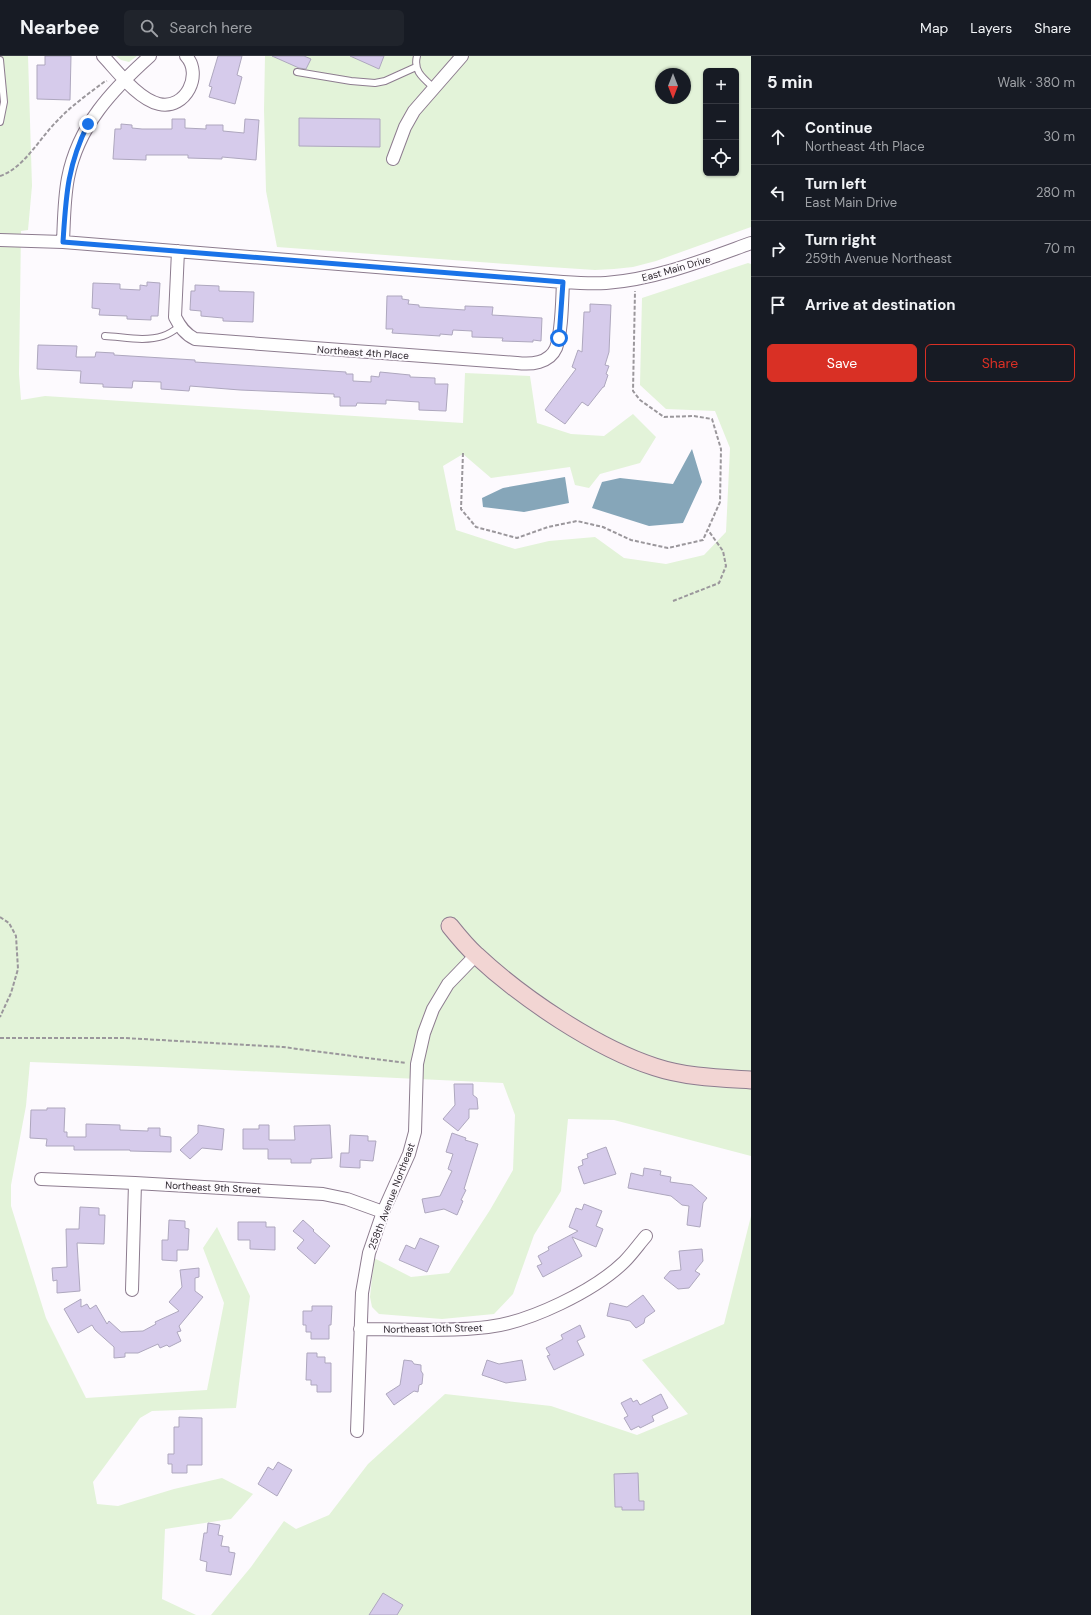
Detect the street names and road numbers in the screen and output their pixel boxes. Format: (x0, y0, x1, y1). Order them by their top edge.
street label: East Main Drive (640, 252, 712, 284)
street label: Northeast 4th Place (317, 343, 410, 362)
street label: 258th Avenue Northeast (365, 1141, 418, 1251)
street label: Northeast 9th Street (165, 1179, 261, 1196)
street label: Northeast 10th Street (383, 1321, 483, 1336)

